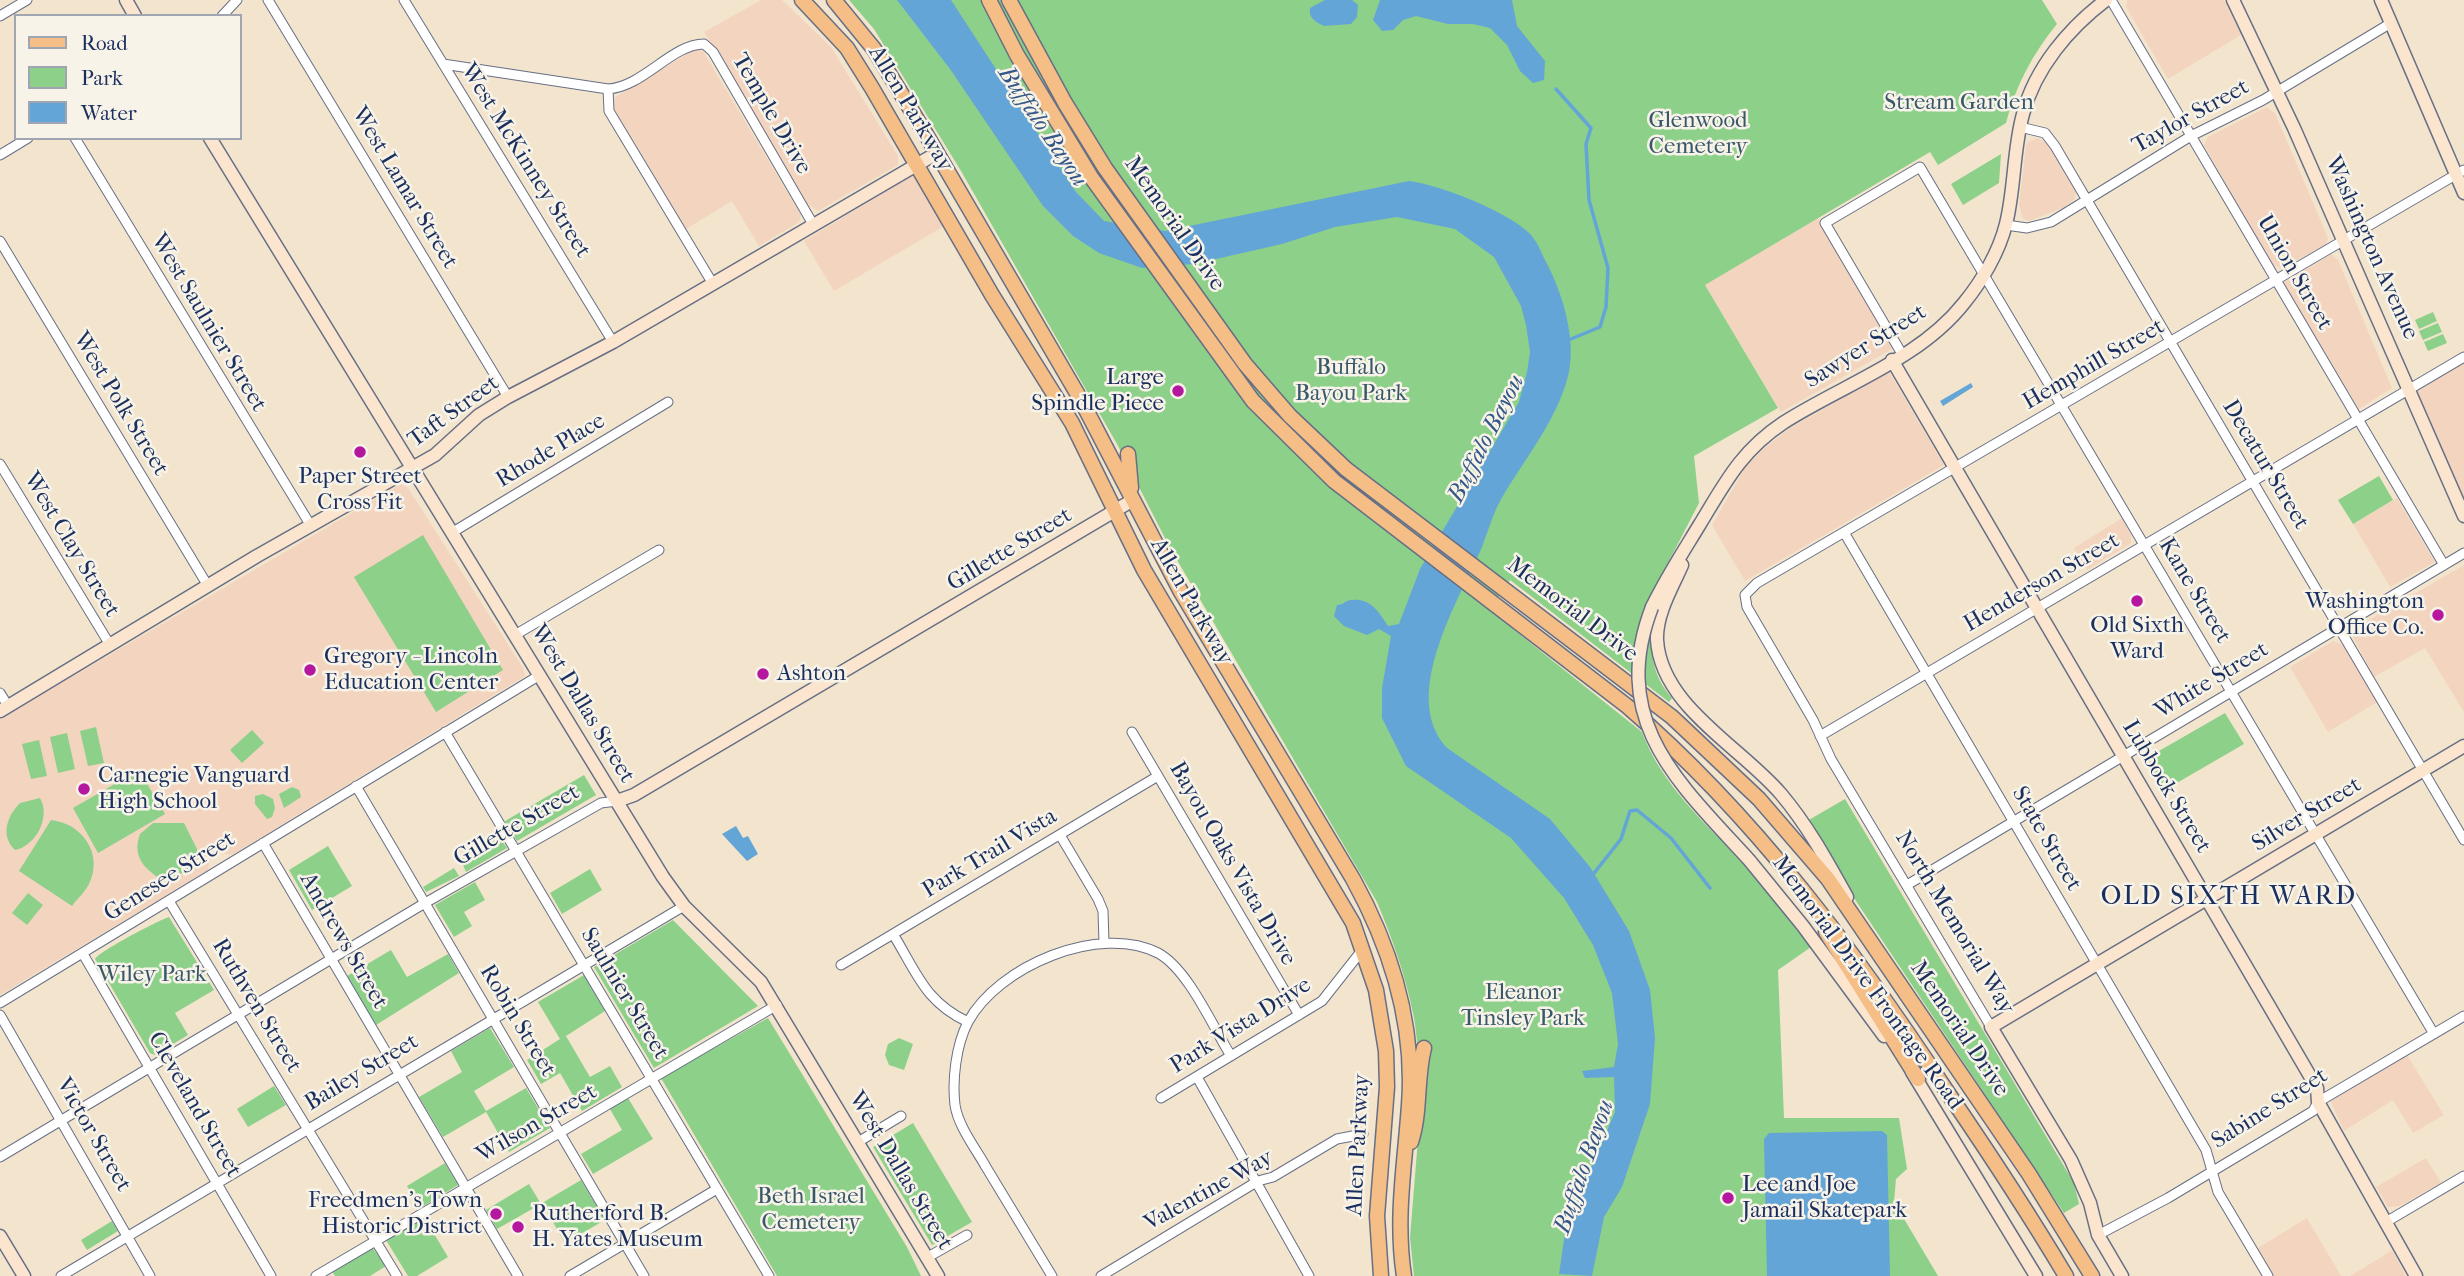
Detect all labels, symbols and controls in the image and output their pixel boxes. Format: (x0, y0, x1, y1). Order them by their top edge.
legend (14, 14, 242, 140)
text: Road (81, 31, 128, 55)
street label: Allen Parkway (862, 41, 958, 177)
street label: Temple Drive (725, 49, 817, 179)
street label: West McKinney Street (454, 59, 596, 263)
water label: Buffalo Bayou (991, 61, 1093, 193)
text: Park (81, 66, 123, 90)
street label: Taylor Street (2128, 74, 2254, 160)
park label: Stream Garden (1884, 89, 2034, 117)
text: Water (81, 101, 137, 125)
street label: West Lamar Street (345, 102, 463, 274)
park label: Glenwood Cemetery (1648, 107, 1748, 161)
street label: Memorial Drive (1118, 152, 1230, 296)
street label: Washington Avenue (2318, 152, 2424, 344)
street label: Union Street (2250, 211, 2338, 335)
street label: West Saulnier Street (144, 229, 272, 417)
street label: Sawyer Street (1800, 299, 1932, 395)
street label: Hemphill Street (2018, 313, 2170, 417)
street label: West Polk Street (66, 327, 174, 481)
park label: Buffalo Bayou Park (1295, 354, 1407, 408)
place label: Large Spindle Piece (1031, 364, 1164, 418)
street label: Taft Street (403, 370, 505, 454)
water label: Buffalo Bayou (1442, 370, 1532, 508)
marker: Large Spindle Piece (1170, 383, 1186, 399)
street label: Decatur Street (2215, 395, 2315, 535)
street label: Rhode Place (491, 408, 611, 494)
marker: Paper Street Cross Fit (352, 444, 368, 460)
place label: Paper Street Cross Fit (298, 463, 422, 517)
street label: West Clay Street (17, 468, 125, 622)
street label: Gillette Street (943, 502, 1077, 598)
street label: Henderson Street (1959, 527, 2125, 639)
street label: Kane Street (2152, 533, 2236, 649)
street label: Allen Parkway (1143, 534, 1239, 670)
street label: Memorial Drive (1501, 552, 1643, 668)
place label: Washington Office Co. (2305, 588, 2424, 642)
marker: Old Sixth Ward (2129, 593, 2145, 609)
marker: Washington Office Co. (2430, 607, 2446, 623)
place label: Old Sixth Ward (2090, 612, 2184, 666)
street label: West Dallas Street (524, 620, 640, 788)
street label: White Street (2150, 636, 2274, 726)
place label: Gregory - Lincoln Education Center (324, 643, 498, 697)
place label: Ashton (777, 660, 846, 688)
marker: Gregory - Lincoln Education Center (302, 662, 318, 678)
marker: Ashton (755, 666, 771, 682)
street label: Lubbock Street (2116, 716, 2216, 858)
street label: Bayou Oaks Vista Drive (1162, 757, 1302, 971)
place label: Carnegie Vanguard High School (98, 762, 290, 816)
street label: Silver Street (2247, 772, 2367, 858)
street label: Gillette Street (449, 779, 585, 873)
marker: Carnegie Vanguard High School (76, 781, 92, 797)
street label: State Street (2005, 782, 2087, 896)
street label: Park Trail Vista (918, 803, 1062, 905)
street label: Genesee Street (99, 826, 241, 928)
street label: North Memorial Way (1888, 826, 2020, 1020)
street label: Memorial Drive Frontage Road (1765, 850, 1969, 1116)
street label: Andrews Street (293, 868, 393, 1014)
district label: OLD SIXTH WARD (2103, 882, 2355, 914)
street label: Saulnier Street (574, 923, 674, 1065)
street label: Ruthven Street (205, 934, 307, 1078)
street label: Memorial Drive (1904, 956, 2014, 1102)
street label: Robin Street (473, 960, 561, 1082)
park label: Wiley Park (97, 961, 207, 989)
street label: Park Vista Drive (1166, 972, 1316, 1080)
park label: Eleanor Tinsley Park (1461, 979, 1585, 1033)
street label: Cleveland Street (141, 1027, 247, 1183)
street label: Bailey Street (300, 1028, 424, 1118)
street label: Sabine Street (2207, 1062, 2333, 1156)
street label: Victor Street (49, 1073, 137, 1197)
street label: Allen Parkway (1341, 1073, 1377, 1217)
street label: Wilson Street (472, 1078, 602, 1170)
street label: West Dallas Street (842, 1087, 958, 1255)
water label: Buffalo Bayou (1549, 1096, 1621, 1238)
street label: Valentine Way (1140, 1144, 1278, 1238)
place label: Lee and Joe Jamail Skatepark (1742, 1171, 1907, 1225)
park label: Beth Israel Cemetery (757, 1183, 865, 1237)
place label: Freedmen's Town Historic District (308, 1187, 482, 1241)
marker: Lee and Joe Jamail Skatepark (1720, 1190, 1736, 1206)
place label: Rutherford B. H. Yates Museum (532, 1200, 703, 1254)
marker: Freedmen's Town Historic District (488, 1206, 504, 1222)
marker: Rutherford B. H. Yates Museum (510, 1219, 526, 1235)

